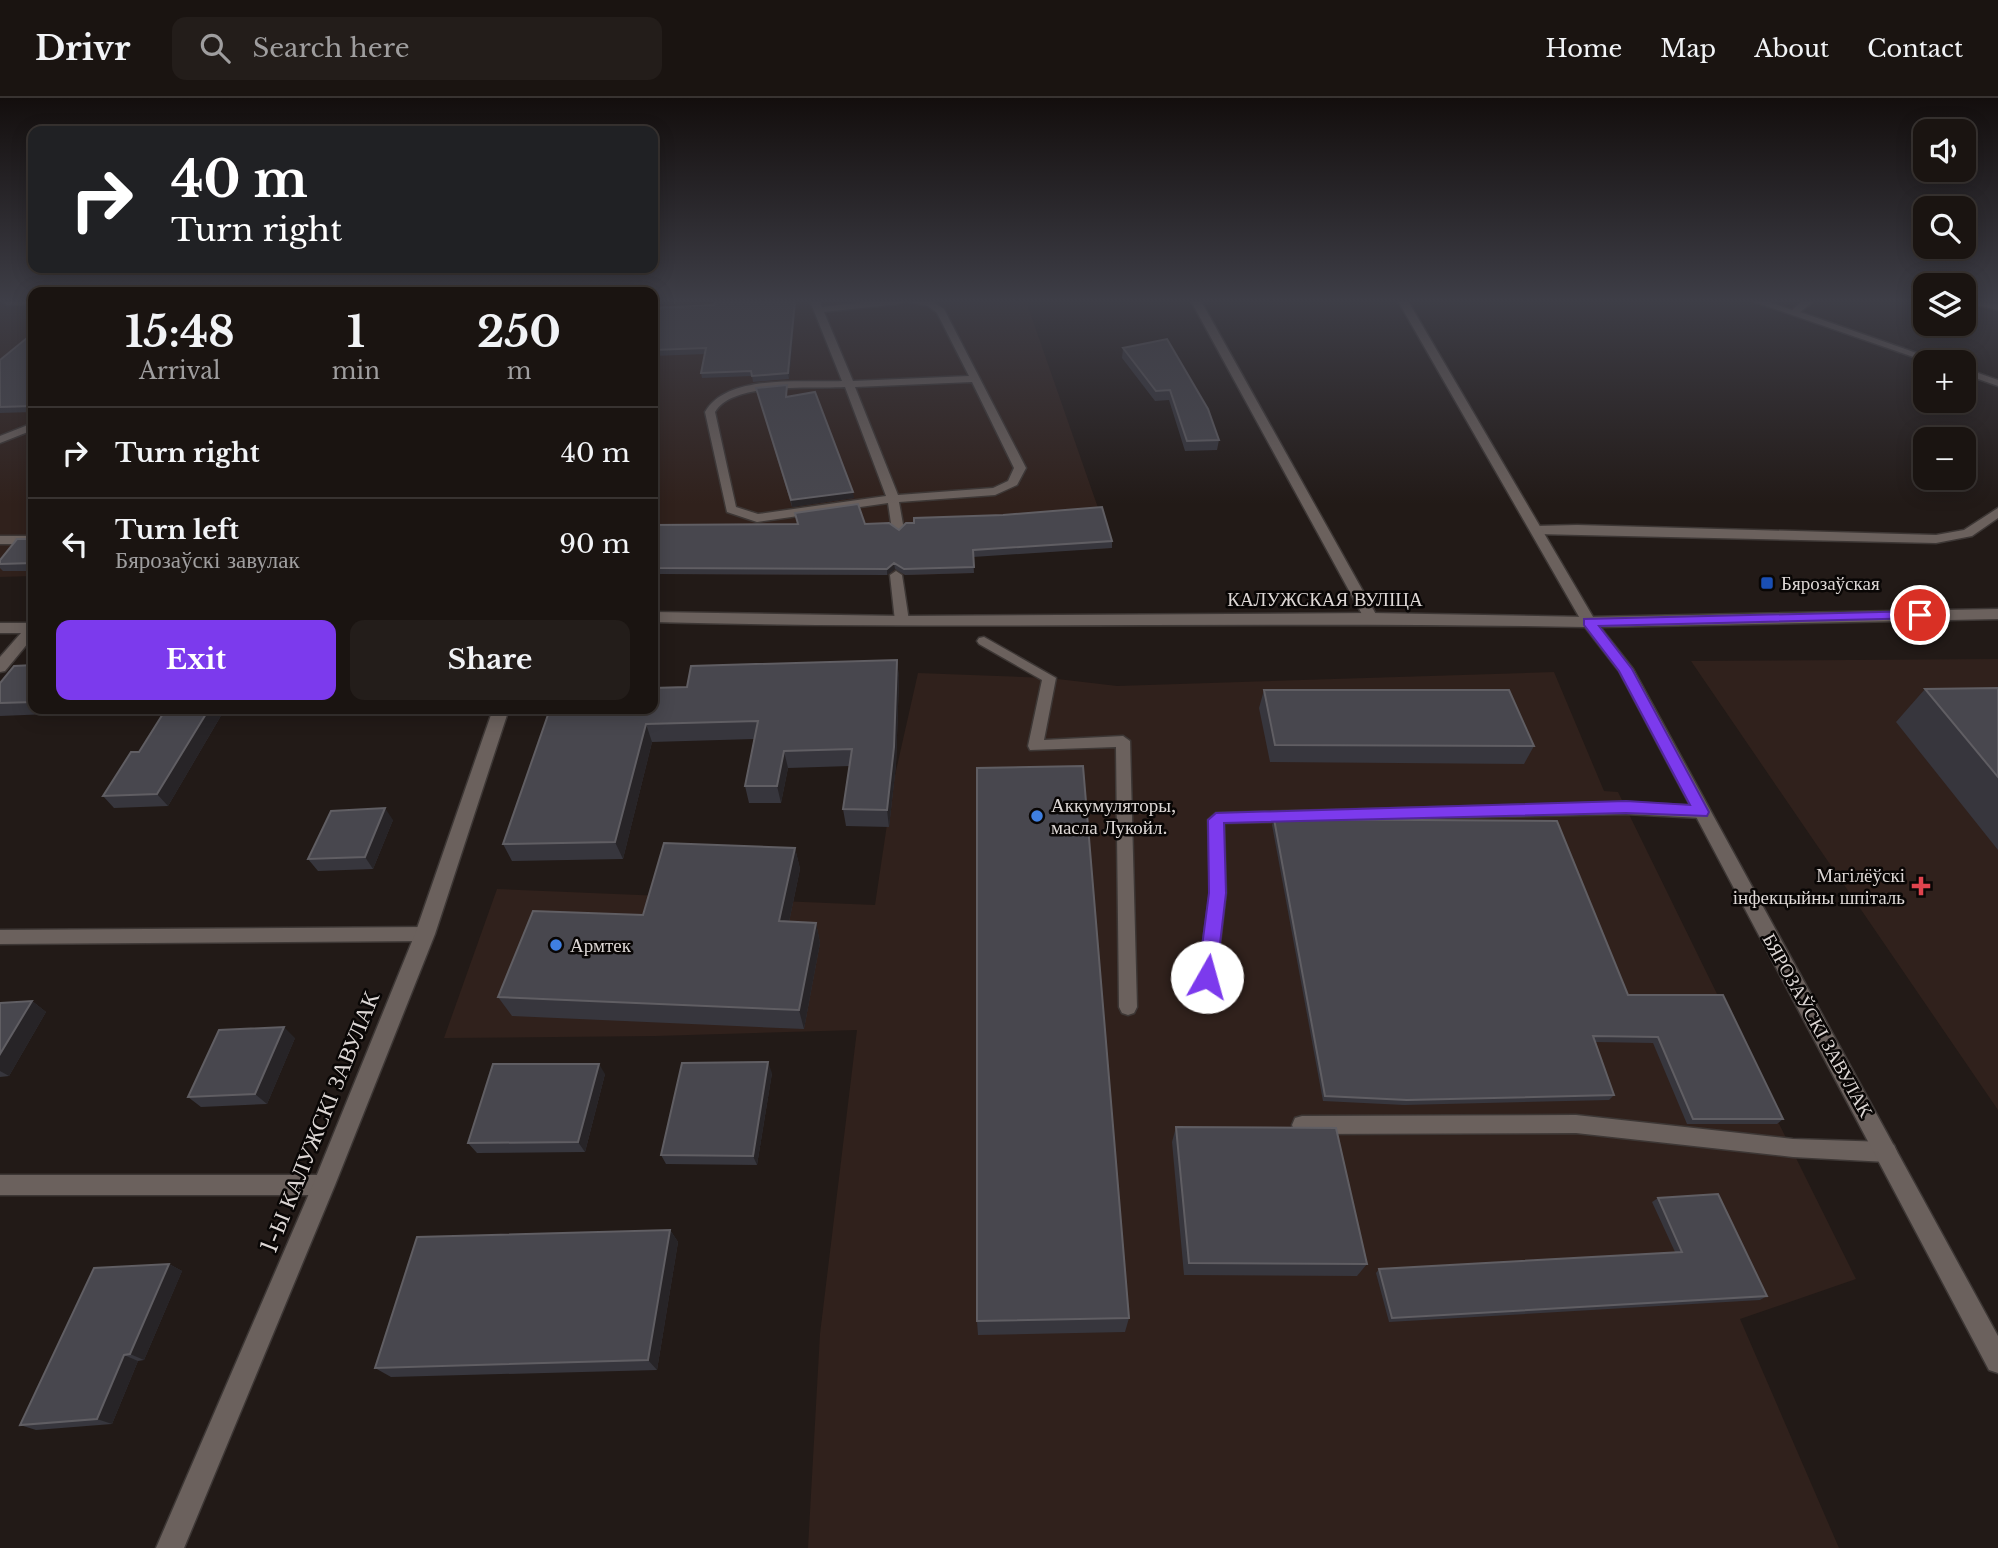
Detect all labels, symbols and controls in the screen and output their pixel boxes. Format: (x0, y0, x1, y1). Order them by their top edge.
search box (172, 17, 662, 80)
text: Drivr (35, 28, 130, 69)
icon: search (196, 29, 234, 67)
text: Search here (252, 32, 410, 64)
text: Home (1546, 34, 1622, 63)
text: Map (1660, 34, 1716, 63)
text: About (1754, 34, 1829, 63)
text: Contact (1867, 34, 1963, 63)
map controls (1913, 119, 1976, 490)
button: sound (1913, 119, 1976, 182)
text: 40 m (171, 149, 308, 210)
icon: right (56, 154, 147, 245)
button: search (1913, 196, 1976, 259)
text: Turn right (171, 210, 342, 250)
button: layers (1913, 273, 1976, 336)
text: 15:48 (125, 306, 235, 358)
text: 1 (347, 306, 365, 358)
text: 250 (477, 306, 561, 358)
button: + (1913, 350, 1976, 413)
text: Arrival (139, 357, 221, 385)
text: min (332, 357, 380, 385)
text: m (507, 357, 531, 385)
button: − (1913, 427, 1976, 490)
icon: right (56, 434, 94, 472)
text: Turn right (115, 437, 260, 469)
text: 40 m (561, 437, 630, 469)
text: Turn left (115, 514, 239, 546)
icon: left (56, 525, 94, 563)
text: 90 m (559, 528, 630, 560)
text: Бярозаўскі завулак (115, 546, 300, 574)
place label: Бярозаўская (1781, 572, 1880, 595)
marker: Бярозаўская (1759, 575, 1775, 591)
pin (1890, 585, 1950, 645)
street label: КАЛУЖСКАЯ ВУЛІЦА (1227, 588, 1423, 611)
icon: arrive (1901, 596, 1939, 634)
button: Exit (56, 620, 336, 700)
button: Share (350, 620, 630, 700)
place label: Аккумуляторы, масла Лукойл. (1051, 794, 1176, 839)
marker: Аккумуляторы, масла Лукойл. (1029, 808, 1045, 824)
place label: Магілёўскі інфекцыйны шпіталь (1733, 864, 1905, 909)
marker: Магілёўскі інфекцыйны шпіталь (1911, 876, 1931, 896)
street label: БЯРОЗАЎСКІ ЗАВУЛАК (1758, 929, 1878, 1121)
place label: Армтек (570, 934, 632, 957)
marker: Армтек (548, 937, 564, 953)
position arrow (1170, 940, 1244, 1014)
street label: 1-Ы КАЛУЖСКІ ЗАВУЛАК (255, 987, 386, 1257)

